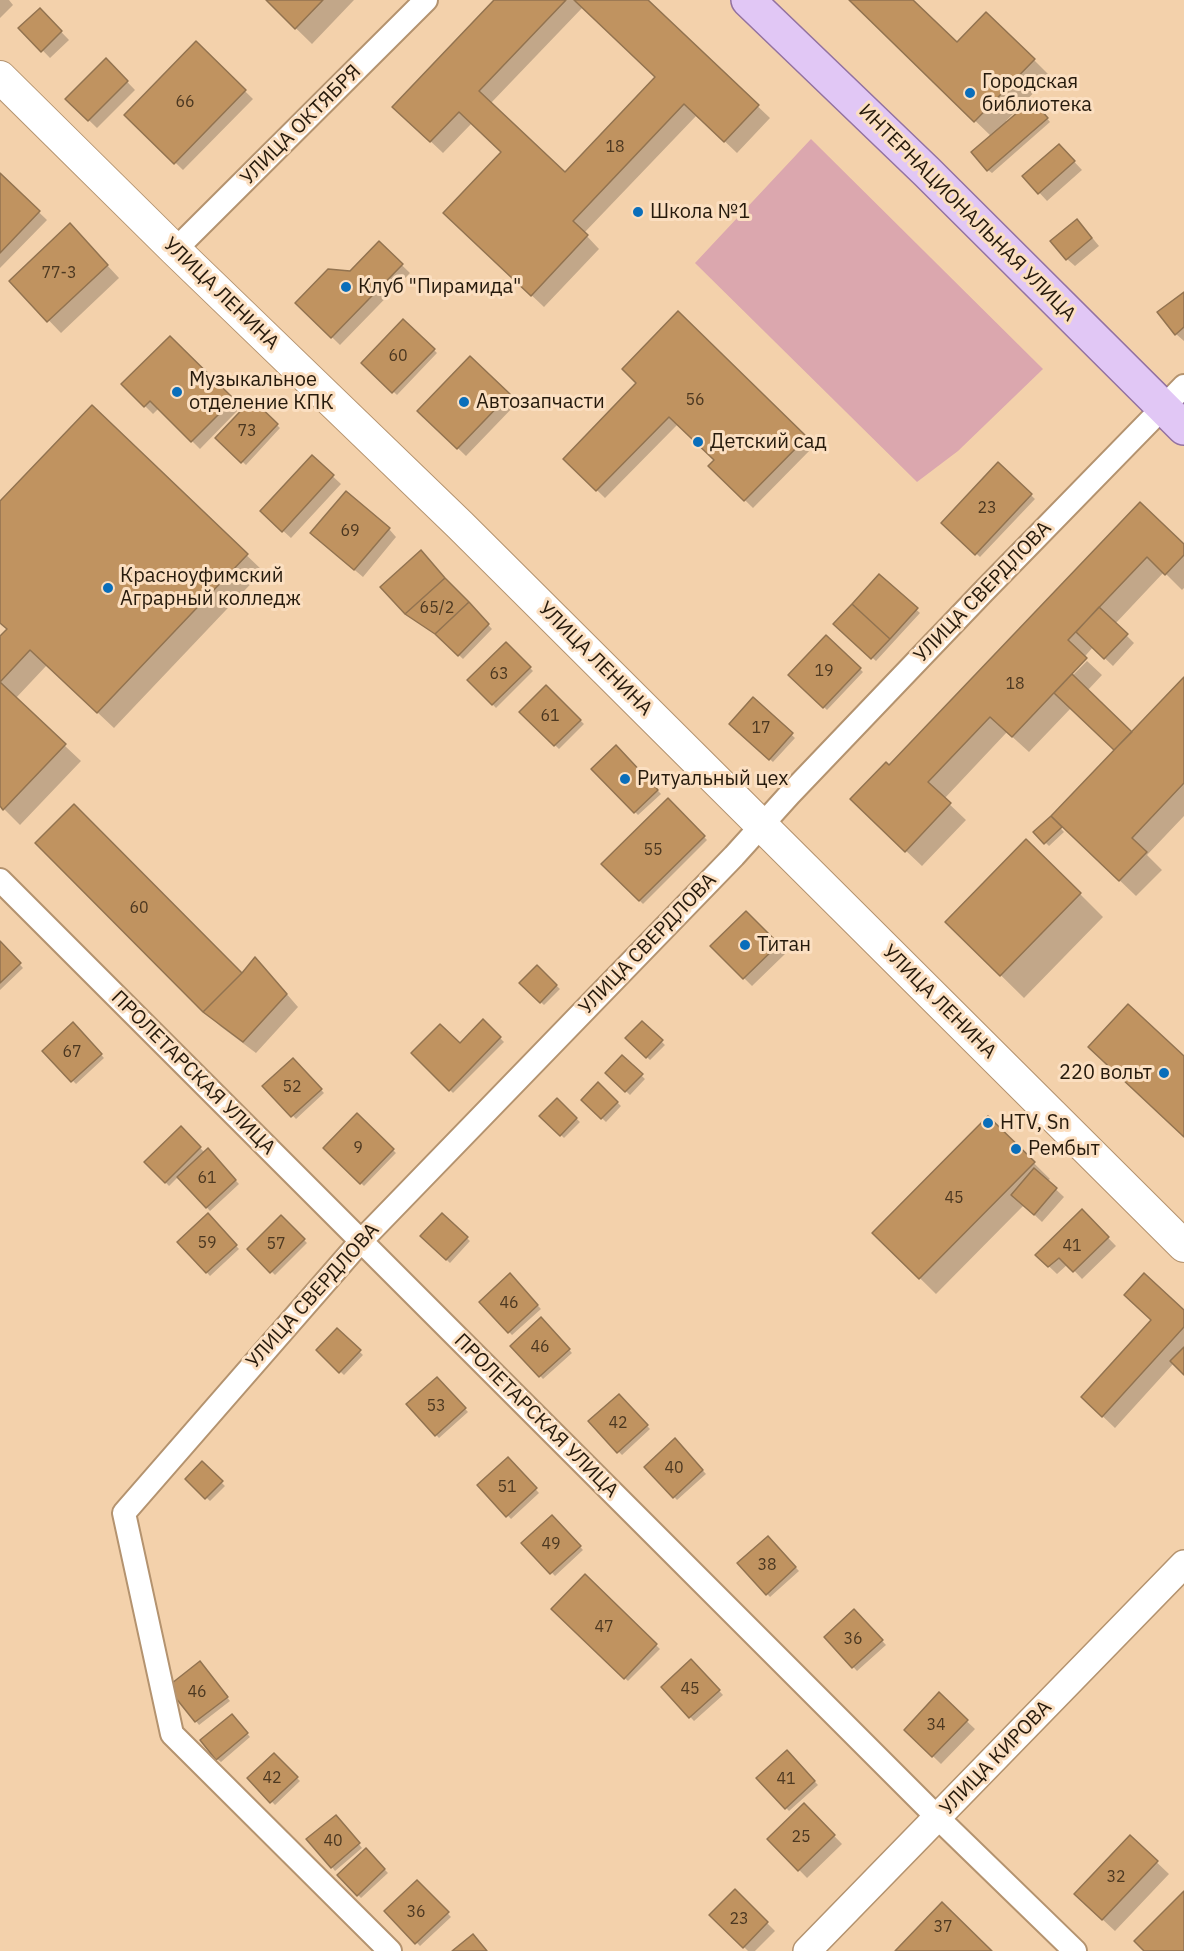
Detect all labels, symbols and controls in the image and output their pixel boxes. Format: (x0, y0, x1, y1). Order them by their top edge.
street label: УЛИЦА ОКТЯБРЯ (236, 60, 366, 190)
place label: Городская библиотека (982, 70, 1092, 117)
marker: Городская библиотека (963, 86, 977, 100)
house number: 66 (175, 92, 195, 112)
street label: ИНТЕРНАЦИОНАЛЬНАЯ УЛИЦА (853, 99, 1081, 327)
house number: 18 (605, 137, 625, 157)
place label: Школа №1 (650, 200, 750, 224)
marker: Школа №1 (631, 205, 645, 219)
street label: УЛИЦА ЛЕНИНА (158, 233, 284, 355)
house number: 77-3 (41, 263, 77, 283)
place label: Клуб "Пирамида" (358, 275, 521, 299)
marker: Клуб "Пирамида" (339, 280, 353, 294)
house number: 60 (388, 346, 408, 366)
place label: Музыкальное отделение КПК (189, 368, 334, 415)
marker: Музыкальное отделение КПК (170, 385, 184, 399)
place label: Автозапчасти (476, 390, 605, 414)
house number: 56 (685, 390, 705, 410)
marker: Автозапчасти (457, 395, 471, 409)
house number: 73 (237, 421, 257, 441)
place label: Детский сад (710, 430, 827, 454)
marker: Детский сад (691, 435, 705, 449)
house number: 23 (977, 498, 997, 518)
street label: УЛИЦА СВЕРДЛОВА (909, 516, 1057, 668)
house number: 69 (340, 521, 360, 541)
place label: Красноуфимский Аграрный колледж (120, 564, 301, 611)
marker: Красноуфимский Аграрный колледж (101, 581, 115, 595)
street label: УЛИЦА ЛЕНИНА (533, 597, 657, 721)
house number: 65/2 (420, 598, 454, 618)
house number: 19 (814, 661, 834, 681)
house number: 63 (489, 664, 509, 684)
house number: 18 (1005, 674, 1025, 694)
house number: 61 (540, 706, 560, 726)
house number: 17 (751, 718, 771, 738)
place label: Ритуальный цех (637, 767, 788, 791)
marker: Ритуальный цех (618, 772, 632, 786)
house number: 55 (643, 840, 663, 860)
street label: УЛИЦА СВЕРДЛОВА (574, 868, 722, 1020)
house number: 60 (129, 898, 149, 918)
place label: Титан (757, 933, 811, 957)
marker: Титан (738, 938, 752, 952)
street label: УЛИЦА ЛЕНИНА (877, 940, 1001, 1064)
street label: ПРОЛЕТАРСКАЯ УЛИЦА (106, 986, 280, 1160)
house number: 67 (62, 1042, 82, 1062)
place label: 220 вольт (1059, 1061, 1152, 1085)
marker: 220 вольт (1157, 1066, 1171, 1080)
house number: 52 (282, 1077, 302, 1097)
place label: HTV, Sn (1000, 1111, 1070, 1135)
marker: HTV, Sn (981, 1116, 995, 1130)
place label: Рембыт (1028, 1137, 1100, 1161)
house number: 9 (353, 1138, 363, 1158)
marker: Рембыт (1009, 1142, 1023, 1156)
house number: 61 (197, 1168, 217, 1188)
house number: 45 (944, 1188, 964, 1208)
street label: УЛИЦА СВЕРДЛОВА (241, 1218, 385, 1374)
house number: 59 (197, 1233, 217, 1253)
house number: 57 (266, 1234, 286, 1254)
house number: 41 (1062, 1236, 1082, 1256)
house number: 46 (499, 1293, 519, 1313)
street label: ПРОЛЕТАРСКАЯ УЛИЦА (449, 1329, 623, 1503)
house number: 46 (530, 1337, 550, 1357)
house number: 53 (426, 1396, 446, 1416)
house number: 42 (608, 1413, 628, 1433)
house number: 40 (664, 1458, 684, 1478)
house number: 51 (497, 1477, 517, 1497)
house number: 49 (541, 1534, 561, 1554)
house number: 38 (757, 1555, 777, 1575)
house number: 47 (594, 1617, 614, 1637)
house number: 36 (843, 1629, 863, 1649)
house number: 45 (680, 1679, 700, 1699)
house number: 46 (187, 1682, 207, 1702)
street label: УЛИЦА КИРОВА (935, 1696, 1057, 1820)
house number: 34 (926, 1715, 946, 1735)
house number: 42 (262, 1768, 282, 1788)
house number: 41 (776, 1769, 796, 1789)
house number: 25 (791, 1827, 811, 1847)
house number: 40 (323, 1831, 343, 1851)
house number: 32 (1106, 1867, 1126, 1887)
house number: 36 (406, 1902, 426, 1922)
house number: 23 (729, 1909, 749, 1929)
house number: 37 (933, 1917, 953, 1937)

